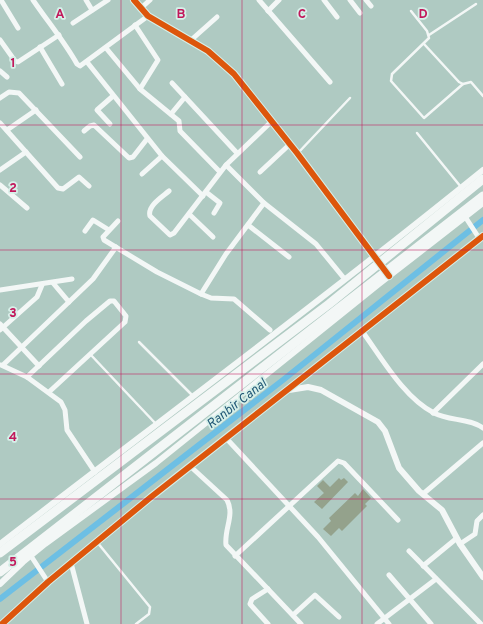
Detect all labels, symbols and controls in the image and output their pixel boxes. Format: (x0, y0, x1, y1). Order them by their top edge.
text: A (55, 7, 65, 23)
text: B (177, 7, 186, 23)
text: C (298, 7, 306, 23)
text: D (418, 7, 428, 23)
text: 1 (10, 56, 16, 72)
text: 2 (9, 181, 17, 197)
text: 3 (9, 306, 17, 322)
water label: Ranbir Canal (204, 376, 271, 433)
text: 4 (9, 430, 17, 446)
text: 5 (9, 555, 17, 571)

